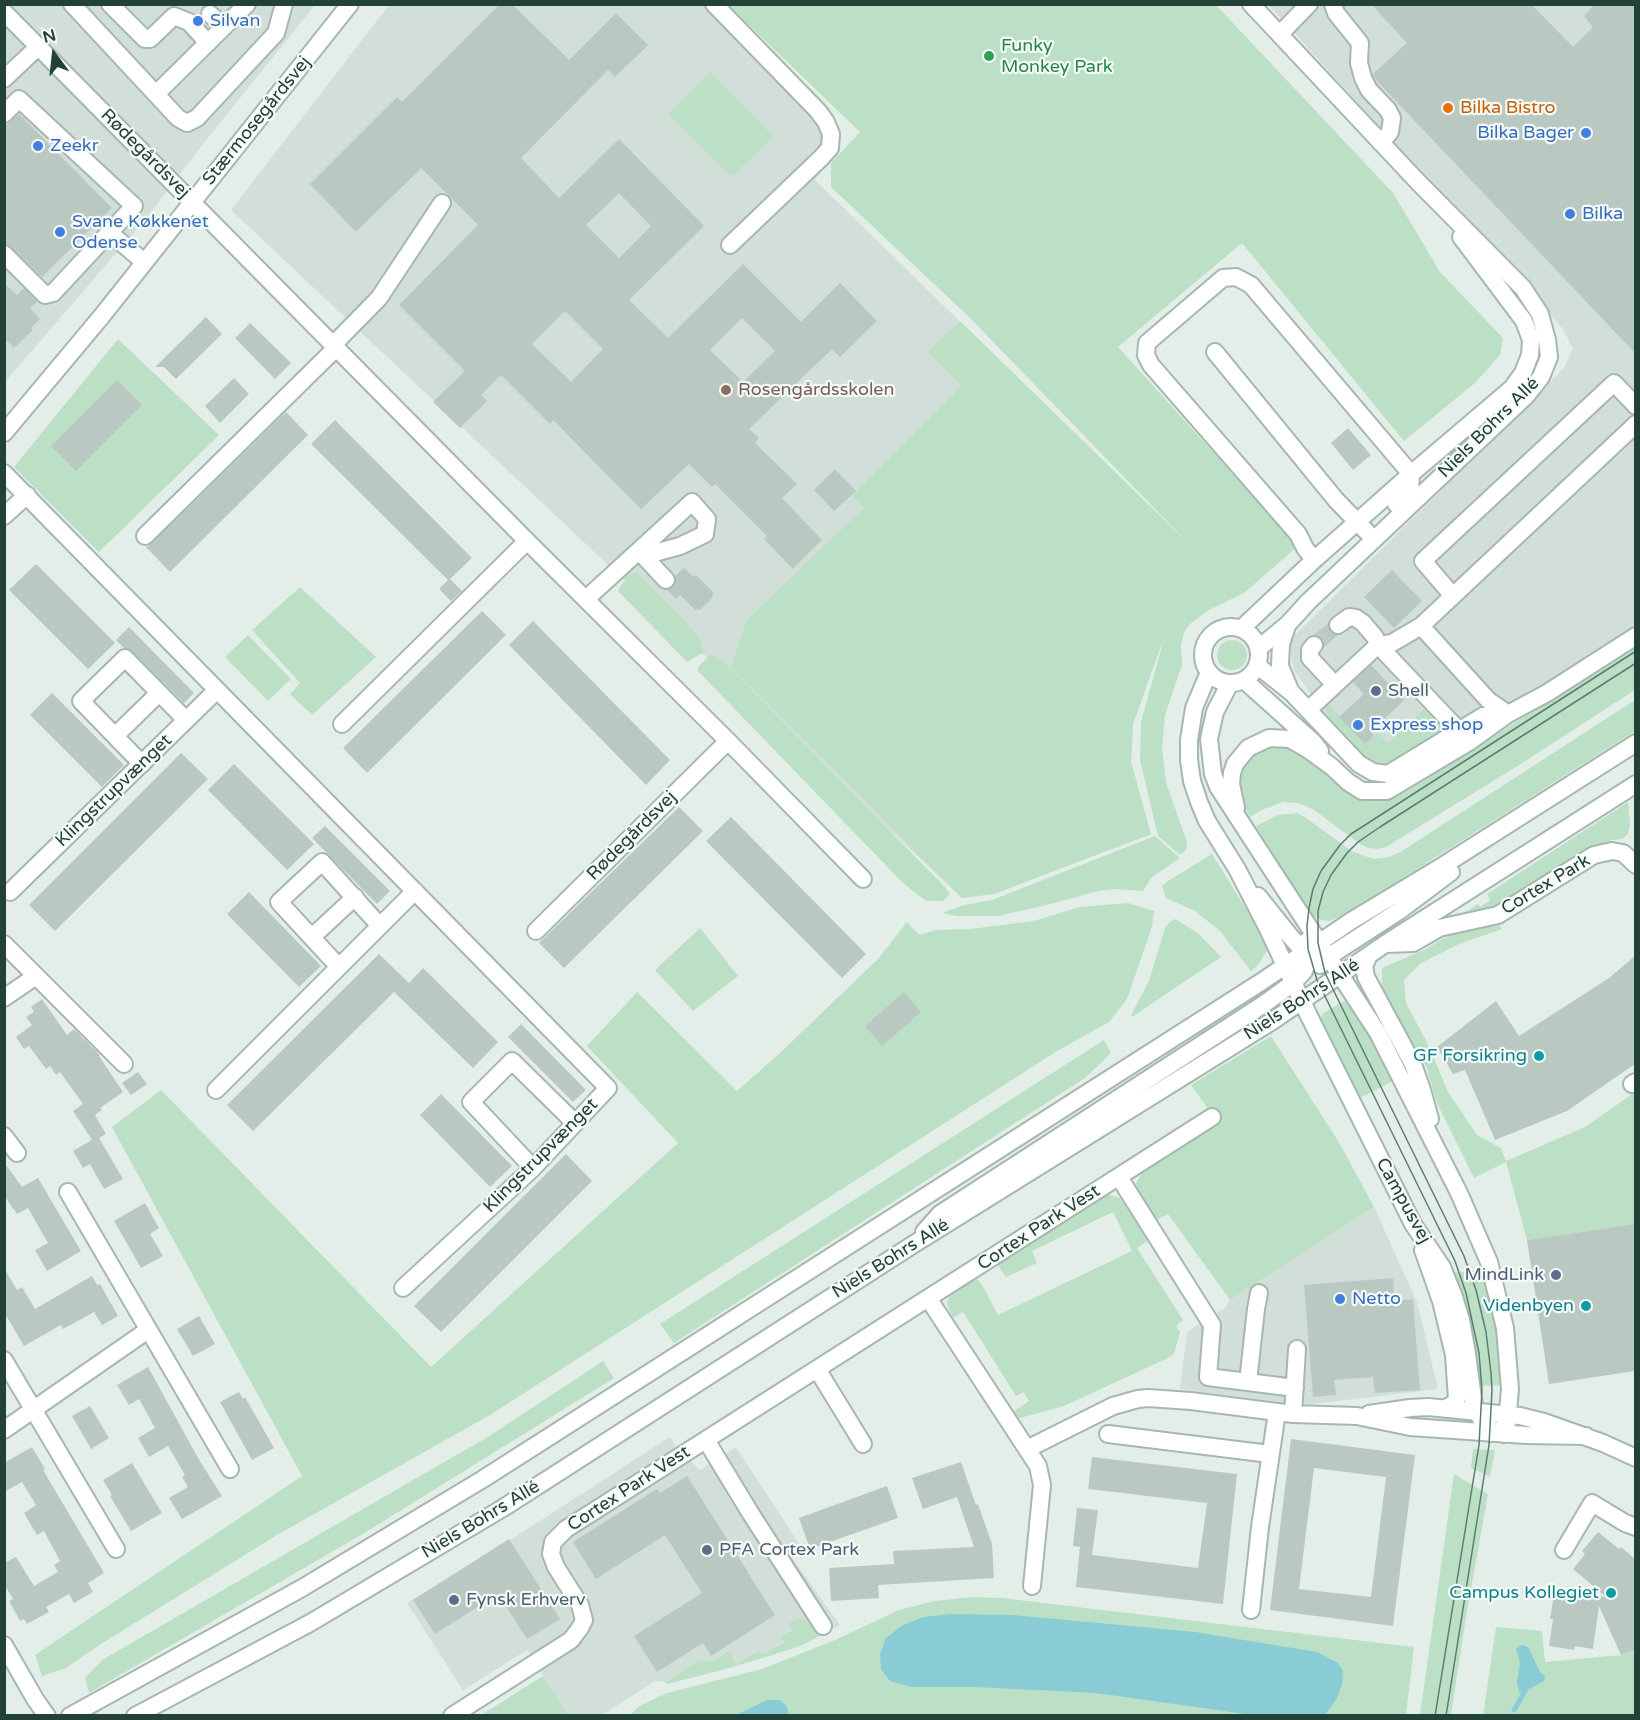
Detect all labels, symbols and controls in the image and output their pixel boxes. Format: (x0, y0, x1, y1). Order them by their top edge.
place label: Silvan (210, 10, 260, 32)
marker: Silvan (191, 14, 205, 28)
north arrow (24, 24, 84, 84)
text: N (41, 25, 58, 48)
place label: Funky Monkey Park (1001, 35, 1113, 78)
marker: Funky Monkey Park (982, 49, 996, 63)
street label: Stærmosegårdsvej (198, 52, 316, 190)
place label: Bilka Bistro (1460, 97, 1556, 119)
marker: Bilka Bistro (1441, 101, 1455, 115)
street label: Rødegårdsvej (96, 105, 194, 203)
place label: Bilka Bager (1477, 122, 1574, 144)
marker: Bilka Bager (1579, 126, 1593, 140)
place label: Zeekr (50, 135, 99, 157)
marker: Zeekr (31, 139, 45, 153)
place label: Bilka (1582, 203, 1623, 225)
marker: Bilka (1563, 207, 1577, 221)
place label: Svane Køkkenet Odense (72, 211, 209, 254)
marker: Svane Køkkenet Odense (53, 225, 67, 239)
street label: Niels Bohrs Allé (1434, 373, 1544, 483)
place label: Rosengårdsskolen (738, 379, 895, 401)
marker: Rosengårdsskolen (719, 383, 733, 397)
place label: Shell (1388, 680, 1429, 702)
marker: Shell (1369, 684, 1383, 698)
place label: Express shop (1370, 714, 1483, 736)
marker: Express shop (1351, 718, 1365, 732)
street label: Klingstrupvænget (51, 730, 177, 852)
street label: Rødegårdsvej (583, 787, 681, 885)
street label: Cortex Park (1498, 850, 1594, 920)
street label: Niels Bohrs Allé (1240, 955, 1364, 1045)
place label: GF Forsikring (1413, 1045, 1527, 1067)
marker: GF Forsikring (1532, 1049, 1546, 1063)
street label: Klingstrupvænget (479, 1094, 603, 1218)
street label: Campusvej (1371, 1155, 1435, 1247)
street label: Cortex Park Vest (974, 1180, 1104, 1276)
street label: Niels Bohrs Allé (829, 1214, 953, 1304)
place label: MindLink (1465, 1264, 1544, 1286)
marker: MindLink (1549, 1268, 1563, 1282)
place label: Netto (1352, 1288, 1401, 1310)
marker: Netto (1333, 1292, 1347, 1306)
place label: Videnbyen (1483, 1295, 1574, 1317)
marker: Videnbyen (1579, 1299, 1593, 1313)
street label: Cortex Park Vest (564, 1441, 694, 1537)
street label: Niels Bohrs Allé (418, 1476, 544, 1564)
place label: PFA Cortex Park (719, 1539, 859, 1561)
marker: PFA Cortex Park (700, 1543, 714, 1557)
place label: Campus Kollegiet (1449, 1582, 1599, 1604)
marker: Campus Kollegiet (1604, 1586, 1618, 1600)
place label: Fynsk Erhverv (466, 1589, 586, 1611)
marker: Fynsk Erhverv (447, 1593, 461, 1607)

